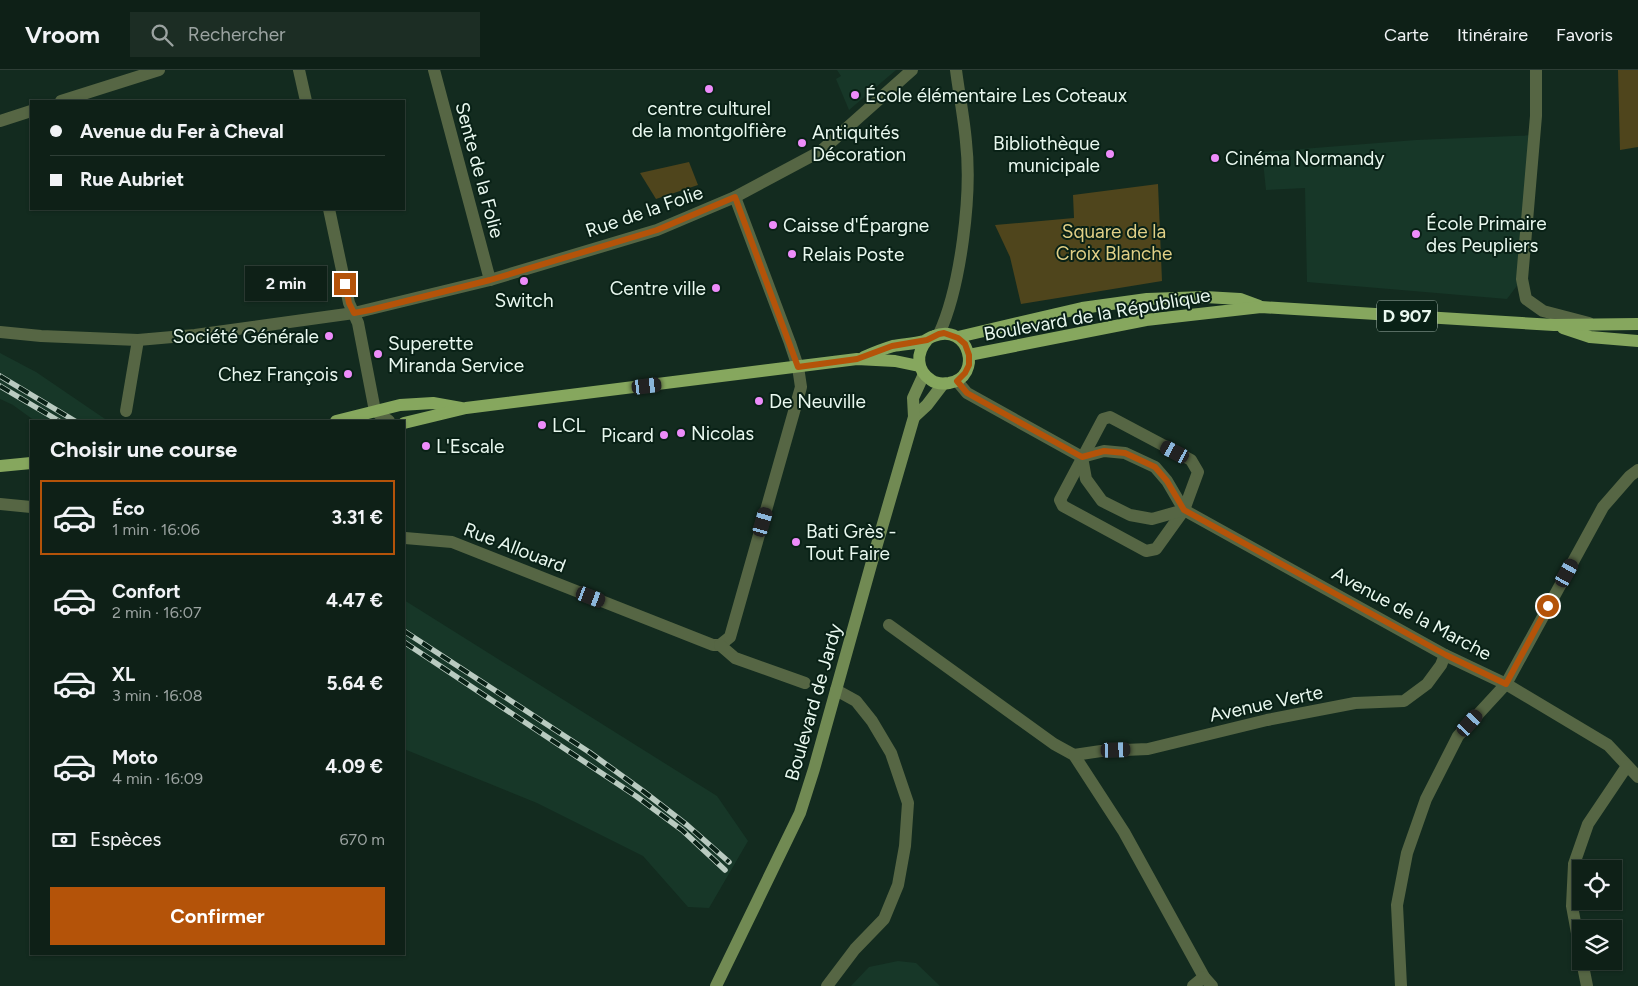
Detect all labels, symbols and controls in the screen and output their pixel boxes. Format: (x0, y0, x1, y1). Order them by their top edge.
search box (130, 12, 480, 57)
text: Vroom (25, 20, 100, 49)
icon: search (148, 21, 176, 49)
text: Rechercher (188, 23, 285, 46)
text: Carte (1384, 24, 1429, 46)
text: Itinéraire (1457, 24, 1528, 46)
text: Favoris (1556, 24, 1613, 46)
marker: centre culturel de la montgolfière (703, 83, 715, 95)
place label: École élémentaire Les Coteaux (865, 84, 1127, 107)
marker: École élémentaire Les Coteaux (849, 89, 861, 101)
place label: centre culturel de la montgolfière (632, 97, 786, 142)
street label: Sente de la Folie (450, 100, 509, 241)
text: Avenue du Fer à Cheval (80, 120, 284, 143)
place label: Antiquités Décoration (812, 121, 906, 166)
place label: Bibliothèque municipale (993, 132, 1100, 177)
marker: Antiquités Décoration (796, 137, 808, 149)
place label: Cinéma Normandy (1225, 147, 1384, 170)
marker: Bibliothèque municipale (1104, 148, 1116, 160)
marker: Cinéma Normandy (1209, 152, 1221, 164)
text: Rue Aubriet (80, 168, 184, 191)
street label: Rue de la Folie (582, 181, 706, 242)
place label: École Primaire des Peupliers (1426, 212, 1547, 257)
place label: Caisse d'Épargne (783, 214, 929, 237)
marker: Caisse d'Épargne (767, 219, 779, 231)
park label: Square de la Croix Blanche (1056, 220, 1172, 265)
marker: École Primaire des Peupliers (1410, 228, 1422, 240)
place label: Relais Poste (802, 243, 904, 266)
marker: Relais Poste (786, 248, 798, 260)
callout: 2 min (245, 266, 328, 302)
route end (334, 273, 356, 295)
text: 2 min (266, 274, 306, 293)
marker: Switch (518, 275, 530, 287)
place label: Centre ville (610, 277, 706, 300)
marker: Centre ville (710, 282, 722, 294)
street label: Boulevard de la République (982, 283, 1212, 346)
place label: Switch (495, 289, 554, 312)
road number: D 907 (1377, 300, 1437, 332)
place label: Société Générale (173, 325, 319, 348)
marker: Société Générale (323, 330, 335, 342)
place label: Superette Miranda Service (388, 332, 524, 377)
marker: Superette Miranda Service (372, 348, 384, 360)
place label: Chez François (218, 363, 338, 386)
marker: Chez François (342, 368, 354, 380)
car (631, 377, 662, 395)
place label: De Neuville (769, 390, 866, 413)
marker: De Neuville (753, 395, 765, 407)
place label: LCL (552, 414, 586, 437)
marker: LCL (536, 419, 548, 431)
place label: Nicolas (691, 422, 754, 445)
place label: Picard (601, 424, 654, 447)
marker: Nicolas (675, 427, 687, 439)
marker: Picard (658, 429, 670, 441)
place label: L'Escale (436, 435, 504, 458)
text: Choisir une course (50, 436, 237, 463)
car (1158, 438, 1191, 466)
marker: L'Escale (420, 440, 432, 452)
icon: car (52, 495, 97, 540)
text: Éco (112, 497, 145, 520)
text: 3.31 € (331, 506, 383, 529)
car (751, 506, 774, 538)
street label: Rue Allouard (460, 517, 569, 577)
text: 1 min · 16:06 (112, 520, 200, 539)
place label: Bati Grès - Tout Faire (806, 520, 896, 565)
marker: Bati Grès - Tout Faire (790, 536, 802, 548)
car (1553, 556, 1580, 590)
street label: Avenue de la Marche (1328, 562, 1495, 665)
icon: car (52, 578, 97, 623)
text: Confort (112, 580, 181, 603)
car (574, 585, 607, 609)
text: 4.47 € (326, 589, 383, 612)
route start (1537, 595, 1559, 617)
text: 2 min · 16:07 (112, 603, 202, 622)
street label: Boulevard de Jardy (780, 621, 847, 783)
icon: car (52, 661, 97, 706)
text: XL (112, 663, 135, 686)
text: 5.64 € (326, 672, 383, 695)
street label: Avenue Verte (1207, 680, 1325, 727)
text: 3 min · 16:08 (112, 686, 203, 705)
car (1454, 707, 1485, 739)
car (1100, 742, 1131, 758)
icon: car (52, 744, 97, 789)
text: Moto (112, 746, 158, 769)
text: 4.09 € (325, 755, 383, 778)
text: 4 min · 16:09 (112, 769, 203, 788)
icon: cash (50, 826, 78, 854)
text: Espèces (90, 828, 161, 851)
text: 670 m (340, 830, 385, 849)
map controls (1572, 860, 1622, 970)
button: locate (1572, 860, 1622, 910)
button: Confirmer (50, 887, 385, 945)
button: layers (1572, 920, 1622, 970)

